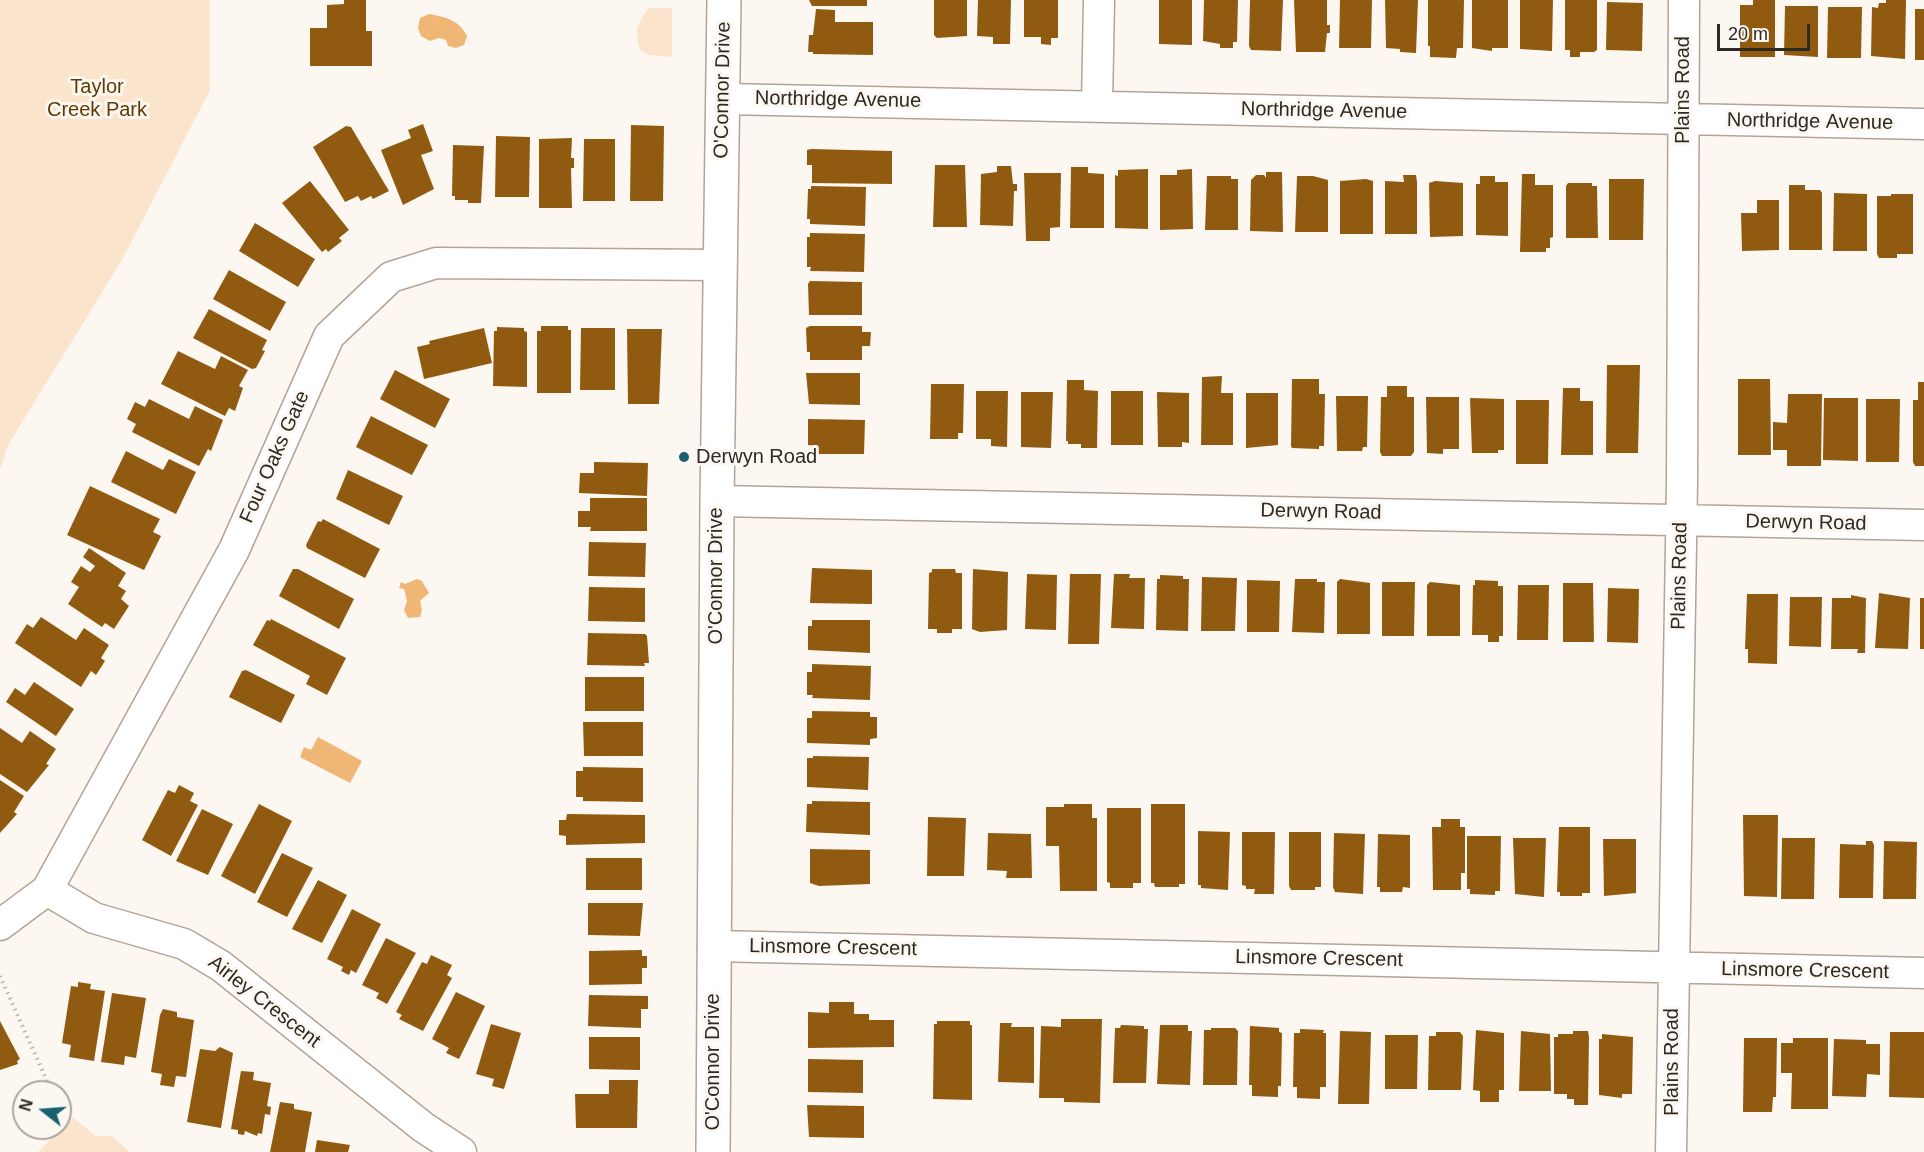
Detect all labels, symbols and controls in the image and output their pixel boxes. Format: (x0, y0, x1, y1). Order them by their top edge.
scale bar (1720, 12, 1813, 50)
street label: O'Connor Drive (710, 21, 736, 159)
text: 20 m (1728, 24, 1768, 44)
street label: Plains Road (1671, 36, 1695, 144)
park label: Taylor Creek Park (47, 75, 147, 122)
street label: Northridge Avenue (755, 87, 921, 113)
street label: Northridge Avenue (1241, 98, 1407, 124)
street label: Northridge Avenue (1727, 109, 1893, 135)
street label: Four Oaks Gate (235, 387, 315, 527)
place label: Derwyn Road (696, 445, 817, 469)
marker: Derwyn Road (677, 450, 691, 464)
street label: Derwyn Road (1260, 499, 1382, 525)
street label: O'Connor Drive (704, 507, 728, 645)
street label: Derwyn Road (1745, 510, 1867, 536)
street label: Plains Road (1667, 522, 1693, 630)
street label: Linsmore Crescent (749, 935, 917, 961)
street label: Linsmore Crescent (1235, 946, 1403, 972)
street label: Airley Crescent (203, 951, 325, 1053)
street label: Linsmore Crescent (1721, 958, 1889, 984)
street label: O'Connor Drive (701, 993, 725, 1131)
street label: Plains Road (1660, 1008, 1684, 1116)
north arrow (12, 1080, 72, 1140)
text: N (16, 1097, 36, 1113)

